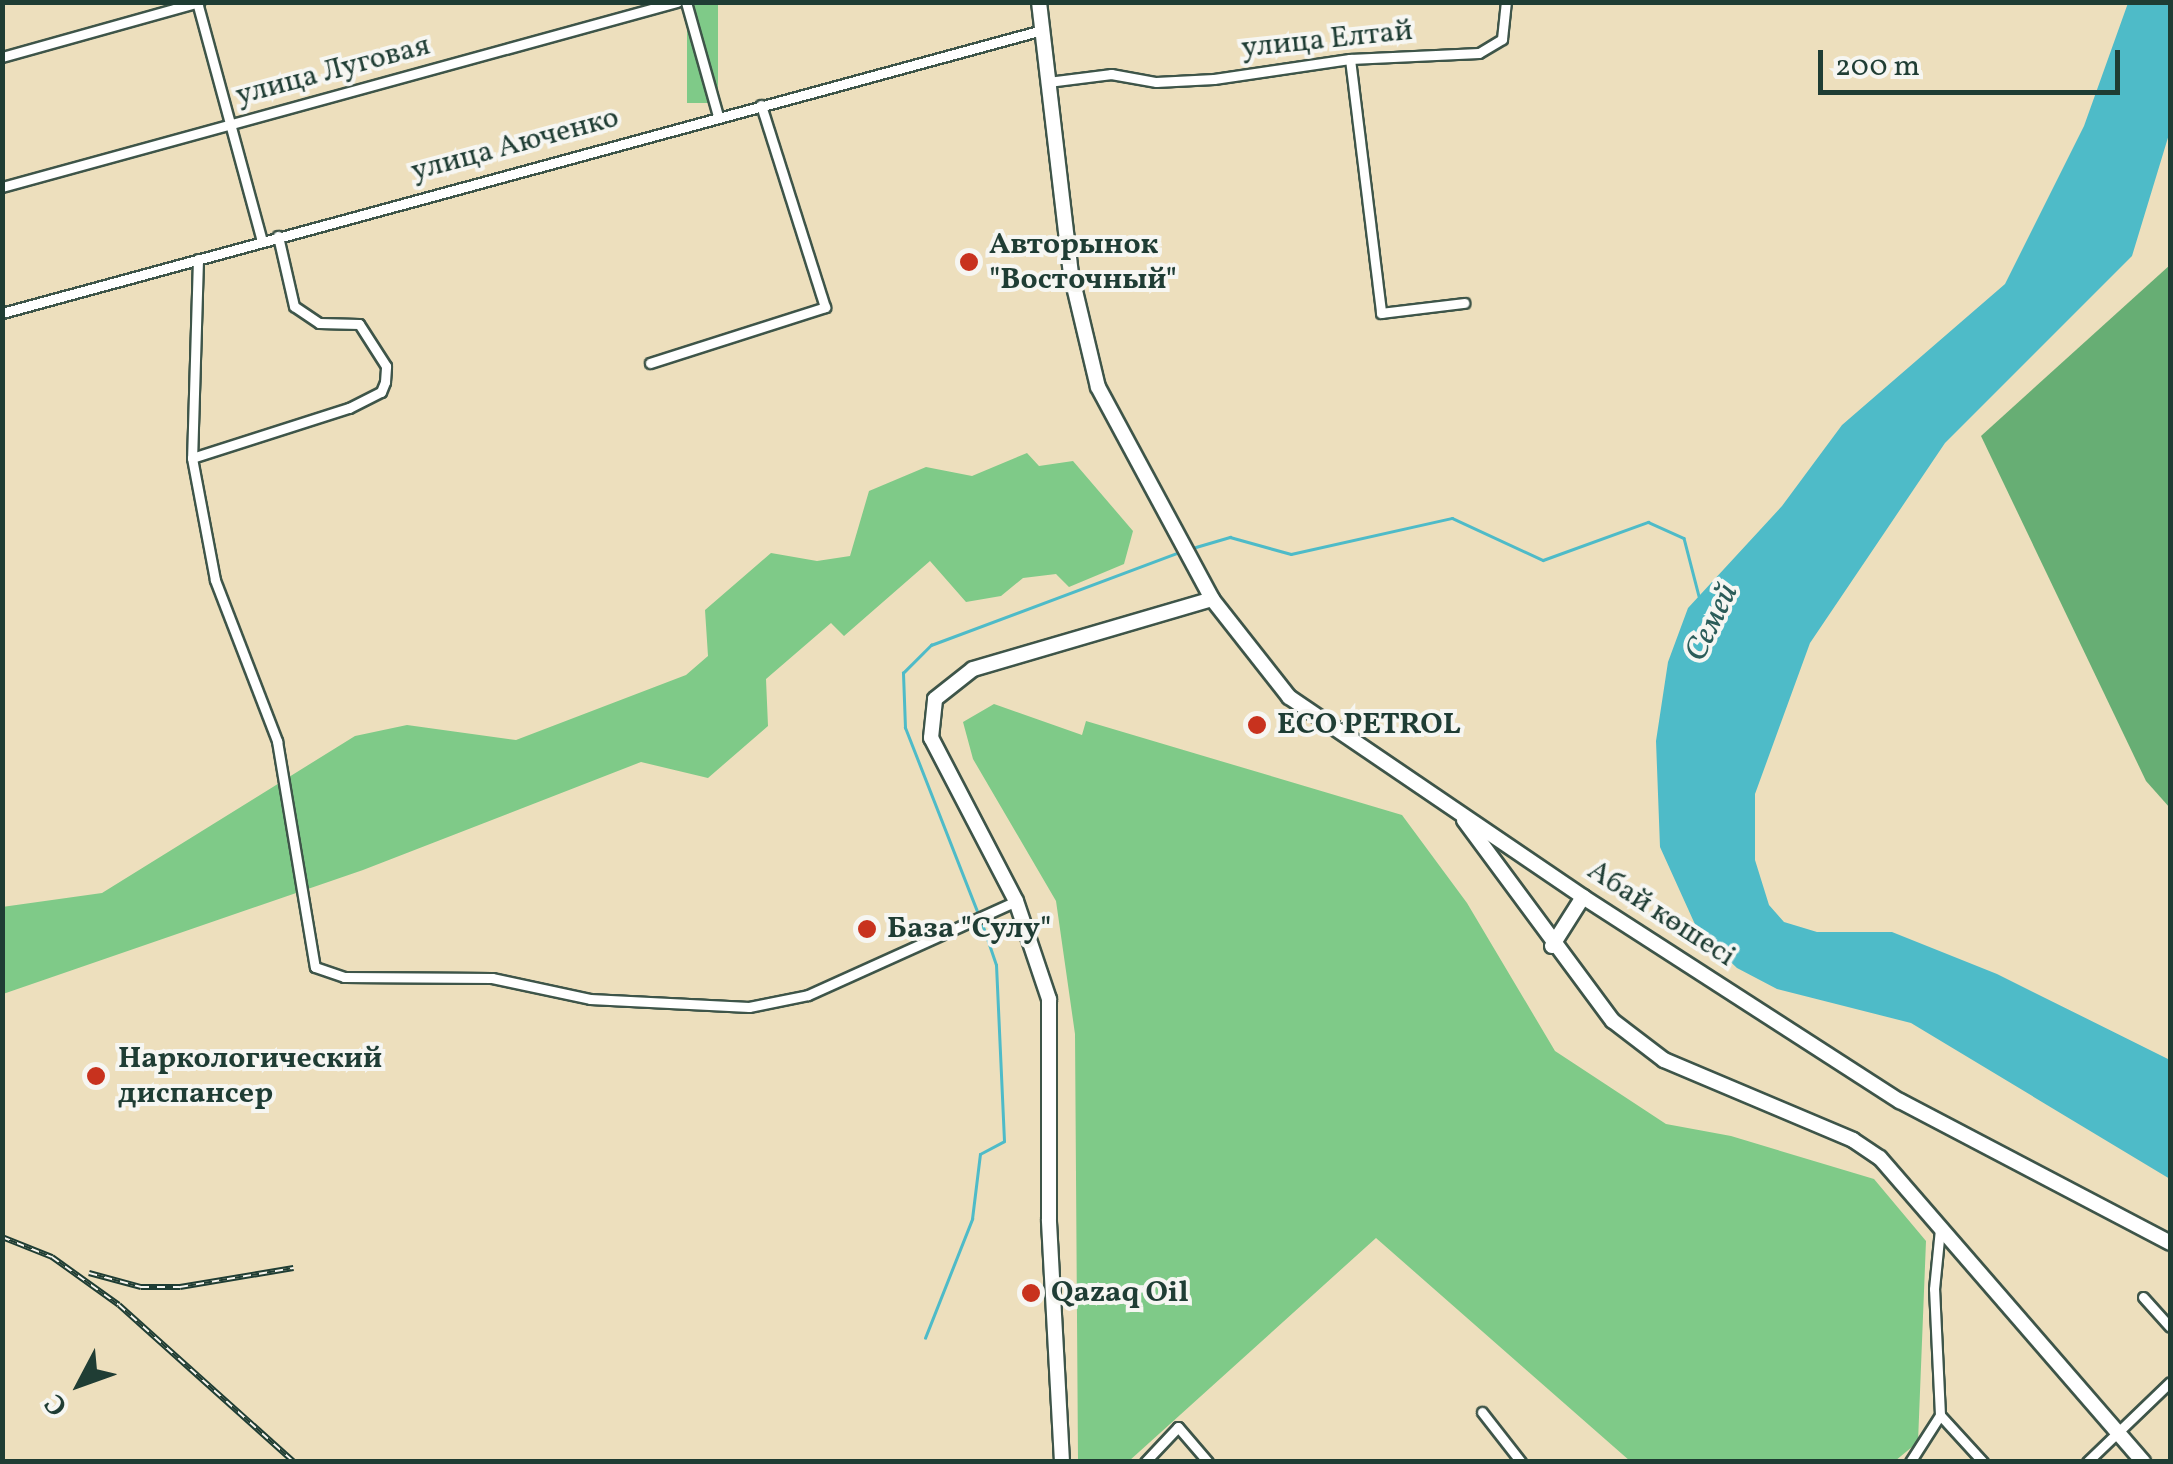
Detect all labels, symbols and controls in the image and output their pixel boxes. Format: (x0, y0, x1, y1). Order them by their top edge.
street label: улица Елтай (1240, 13, 1414, 67)
street label: улица Луговая (232, 28, 434, 114)
scale bar (1823, 30, 2126, 92)
text: 200 m (1835, 46, 1920, 88)
street label: улица Аюченко (407, 100, 623, 190)
place label: Авторынок "Восточный" (989, 227, 1177, 298)
marker: Авторынок "Восточный" (958, 251, 980, 273)
water label: Семей (1678, 578, 1748, 668)
place label: ECO PETROL (1277, 707, 1461, 743)
marker: ECO PETROL (1246, 714, 1268, 736)
street label: Абай көшесі (1580, 853, 1742, 975)
place label: База "Сулу" (887, 911, 1051, 947)
marker: База "Сулу" (856, 918, 878, 940)
place label: Наркологический диспансер (118, 1041, 382, 1112)
marker: Наркологический диспансер (83, 1063, 109, 1089)
place label: Qazaq Oil (1051, 1275, 1189, 1311)
marker: Qazaq Oil (1020, 1282, 1042, 1304)
north arrow (30, 1334, 130, 1434)
text: С (36, 1384, 78, 1424)

